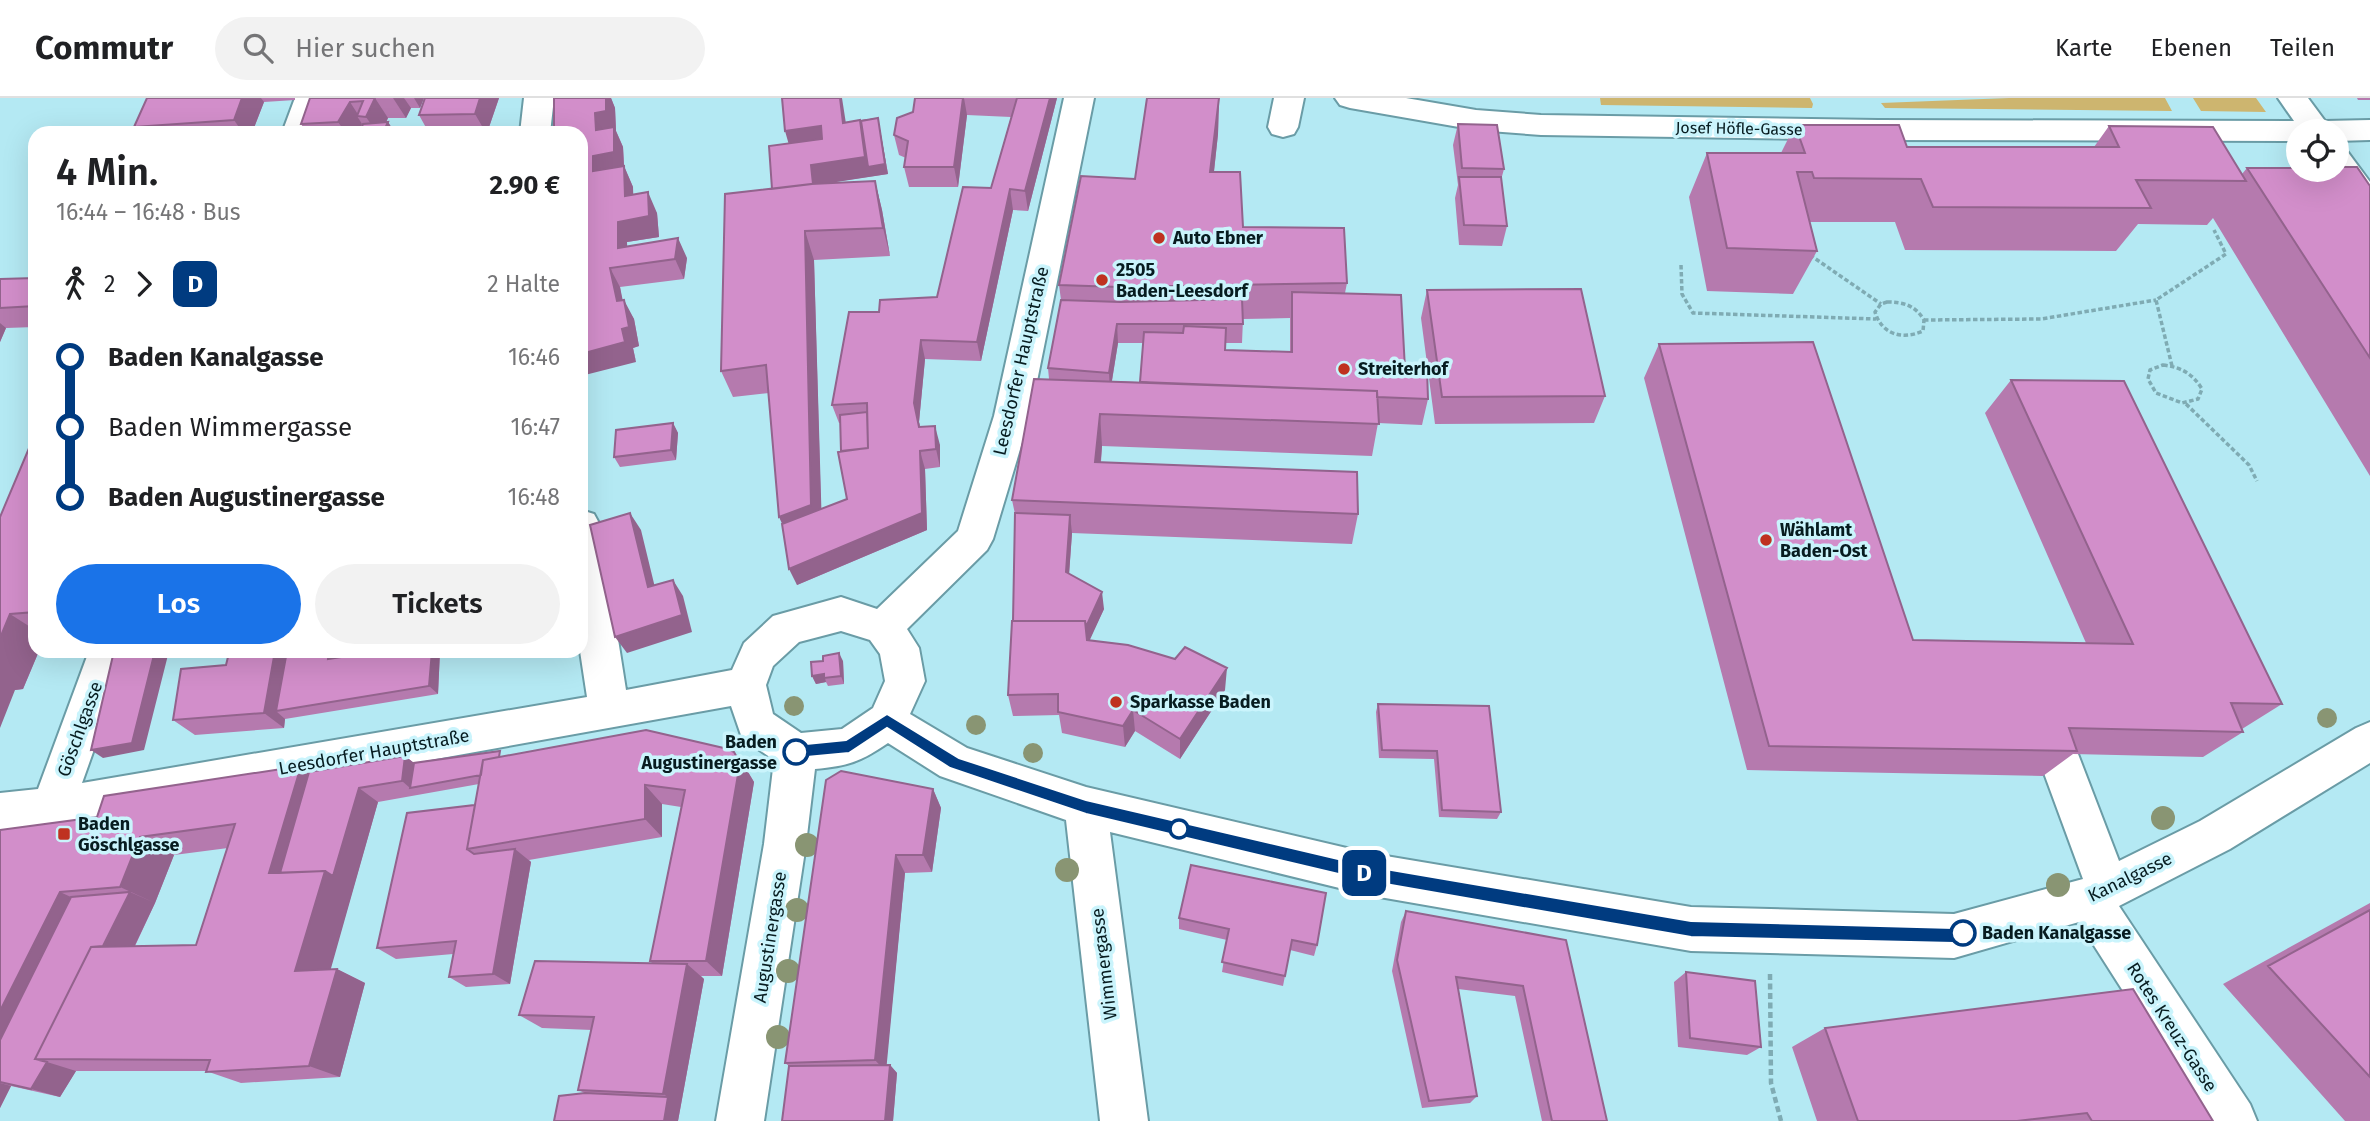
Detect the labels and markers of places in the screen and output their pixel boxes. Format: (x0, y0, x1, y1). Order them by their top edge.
place label: Auto Ebner (1172, 227, 1264, 249)
marker: Auto Ebner (1151, 230, 1167, 246)
place label: 2505 Baden-Leesdorf (1116, 259, 1249, 302)
marker: 2505 Baden-Leesdorf (1094, 272, 1110, 288)
place label: Streiterhof (1358, 358, 1450, 380)
marker: Streiterhof (1336, 361, 1352, 377)
place label: Wählamt Baden-Ost (1780, 519, 1869, 562)
marker: Wählamt Baden-Ost (1758, 532, 1774, 548)
place label: Sparkasse Baden (1130, 691, 1271, 713)
marker: Sparkasse Baden (1108, 694, 1124, 710)
place label: Baden Augustinergasse (641, 731, 777, 774)
marker: Baden Augustinergasse (783, 739, 809, 765)
place label: Baden Göschlgasse (78, 813, 180, 856)
unlabelled marker (1169, 819, 1189, 839)
marker: Baden Göschlgasse (56, 826, 72, 842)
marker: Baden Kanalgasse (1950, 920, 1976, 946)
place label: Baden Kanalgasse (1982, 922, 2131, 944)

